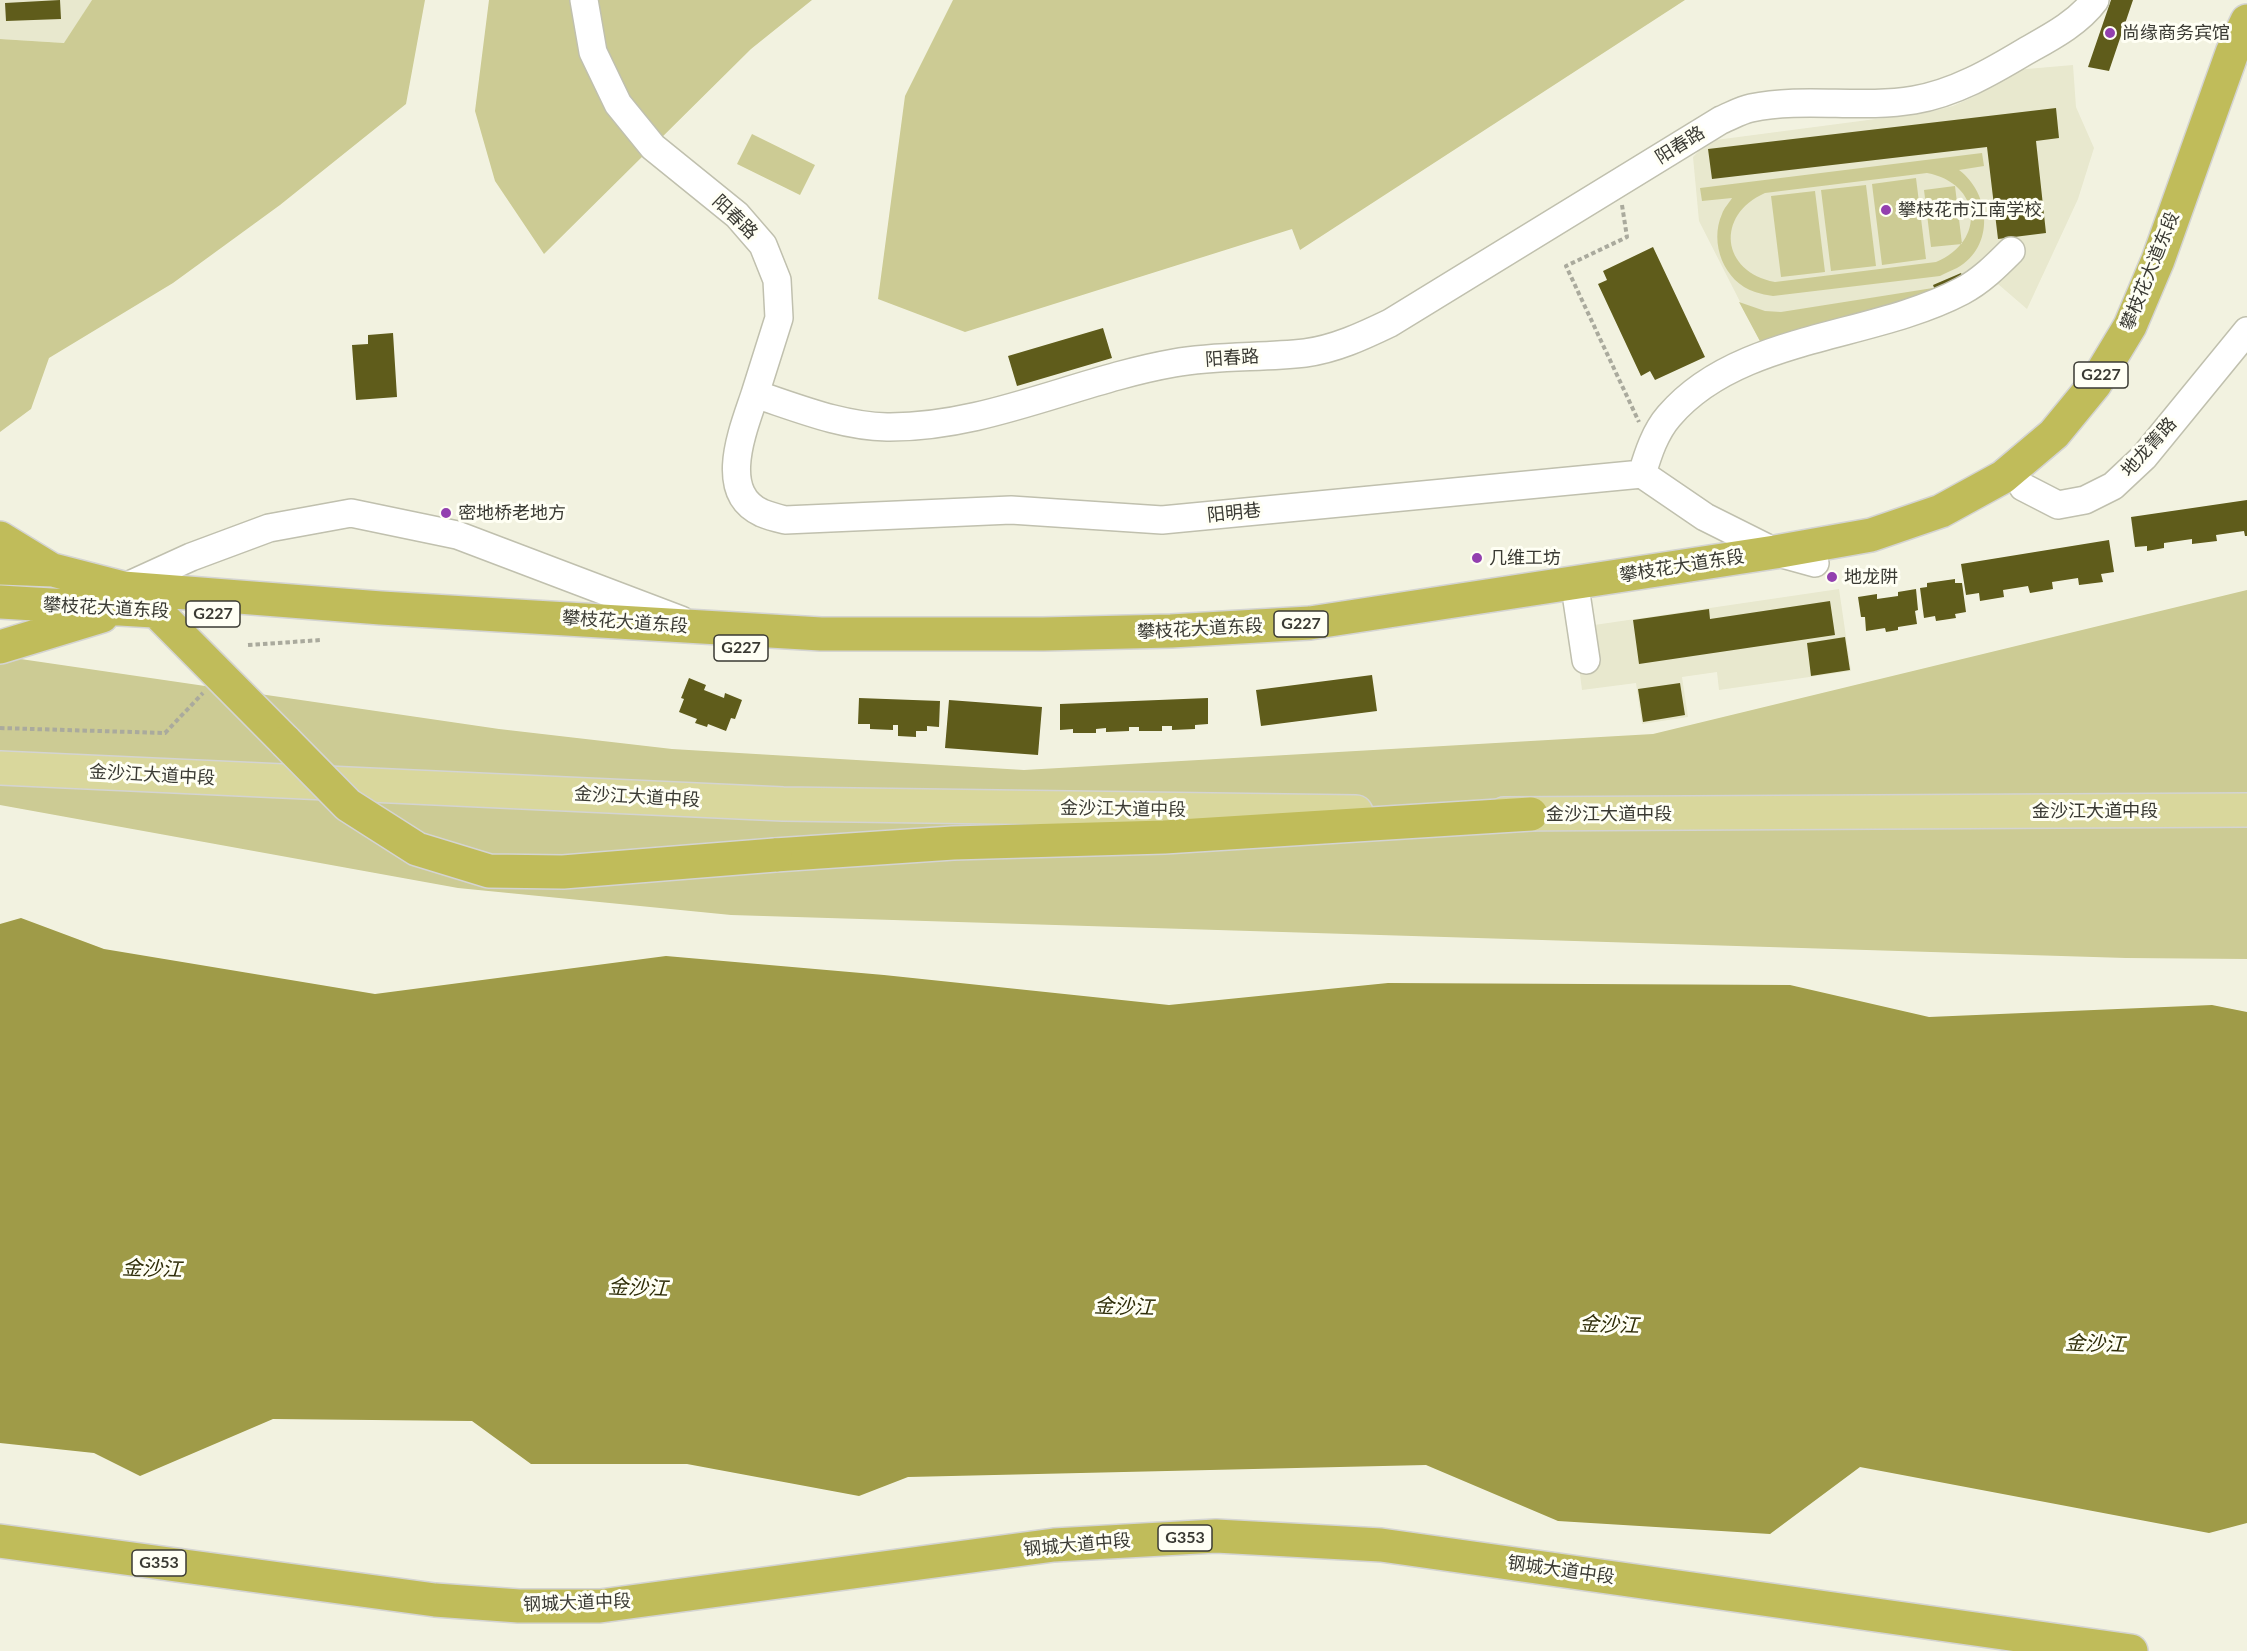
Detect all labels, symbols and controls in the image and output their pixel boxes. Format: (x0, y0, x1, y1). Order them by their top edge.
place label: 尚缘商务宾馆 (2122, 22, 2230, 44)
marker: 尚缘商务宾馆 (2103, 26, 2117, 40)
street label: 阳春路 (1651, 122, 1709, 168)
street label: 阳春路 (708, 190, 762, 244)
place label: 攀枝花市江南学校 (1898, 199, 2042, 221)
marker: 攀枝花市江南学校 (1879, 203, 1893, 217)
street label: 攀枝花大道东段 (2116, 209, 2184, 333)
street label: 阳春路 (1204, 345, 1260, 371)
road number: G227 (2074, 362, 2128, 388)
street label: 地龙箐路 (2117, 413, 2181, 481)
street label: 阳明巷 (1206, 499, 1262, 527)
place label: 密地桥老地方 (458, 502, 566, 524)
marker: 密地桥老地方 (439, 506, 453, 520)
street label: 攀枝花大道东段 (1618, 545, 1746, 587)
place label: 几维工坊 (1489, 547, 1561, 569)
marker: 几维工坊 (1470, 551, 1484, 565)
place label: 地龙阱 (1844, 566, 1898, 588)
marker: 地龙阱 (1825, 570, 1839, 584)
street label: 攀枝花大道东段 (43, 594, 169, 622)
road number: G227 (186, 601, 240, 627)
street label: 攀枝花大道东段 (561, 607, 689, 637)
road number: G227 (1274, 611, 1328, 637)
street label: 攀枝花大道东段 (1137, 615, 1263, 643)
road number: G227 (714, 635, 768, 661)
street label: 金沙江大道中段 (89, 761, 215, 789)
street label: 金沙江大道中段 (574, 783, 700, 811)
street label: 金沙江大道中段 (1060, 797, 1186, 821)
street label: 金沙江大道中段 (2032, 800, 2158, 822)
street label: 金沙江大道中段 (1546, 803, 1672, 825)
water label: 金沙江 (122, 1256, 182, 1282)
water label: 金沙江 (608, 1275, 668, 1301)
water label: 金沙江 (1094, 1294, 1154, 1320)
water label: 金沙江 (1579, 1312, 1639, 1338)
water label: 金沙江 (2065, 1331, 2125, 1357)
road number: G353 (1158, 1525, 1212, 1551)
street label: 钢城大道中段 (1022, 1530, 1132, 1560)
road number: G353 (132, 1550, 186, 1576)
street label: 钢城大道中段 (1506, 1552, 1616, 1588)
street label: 钢城大道中段 (523, 1590, 631, 1616)

